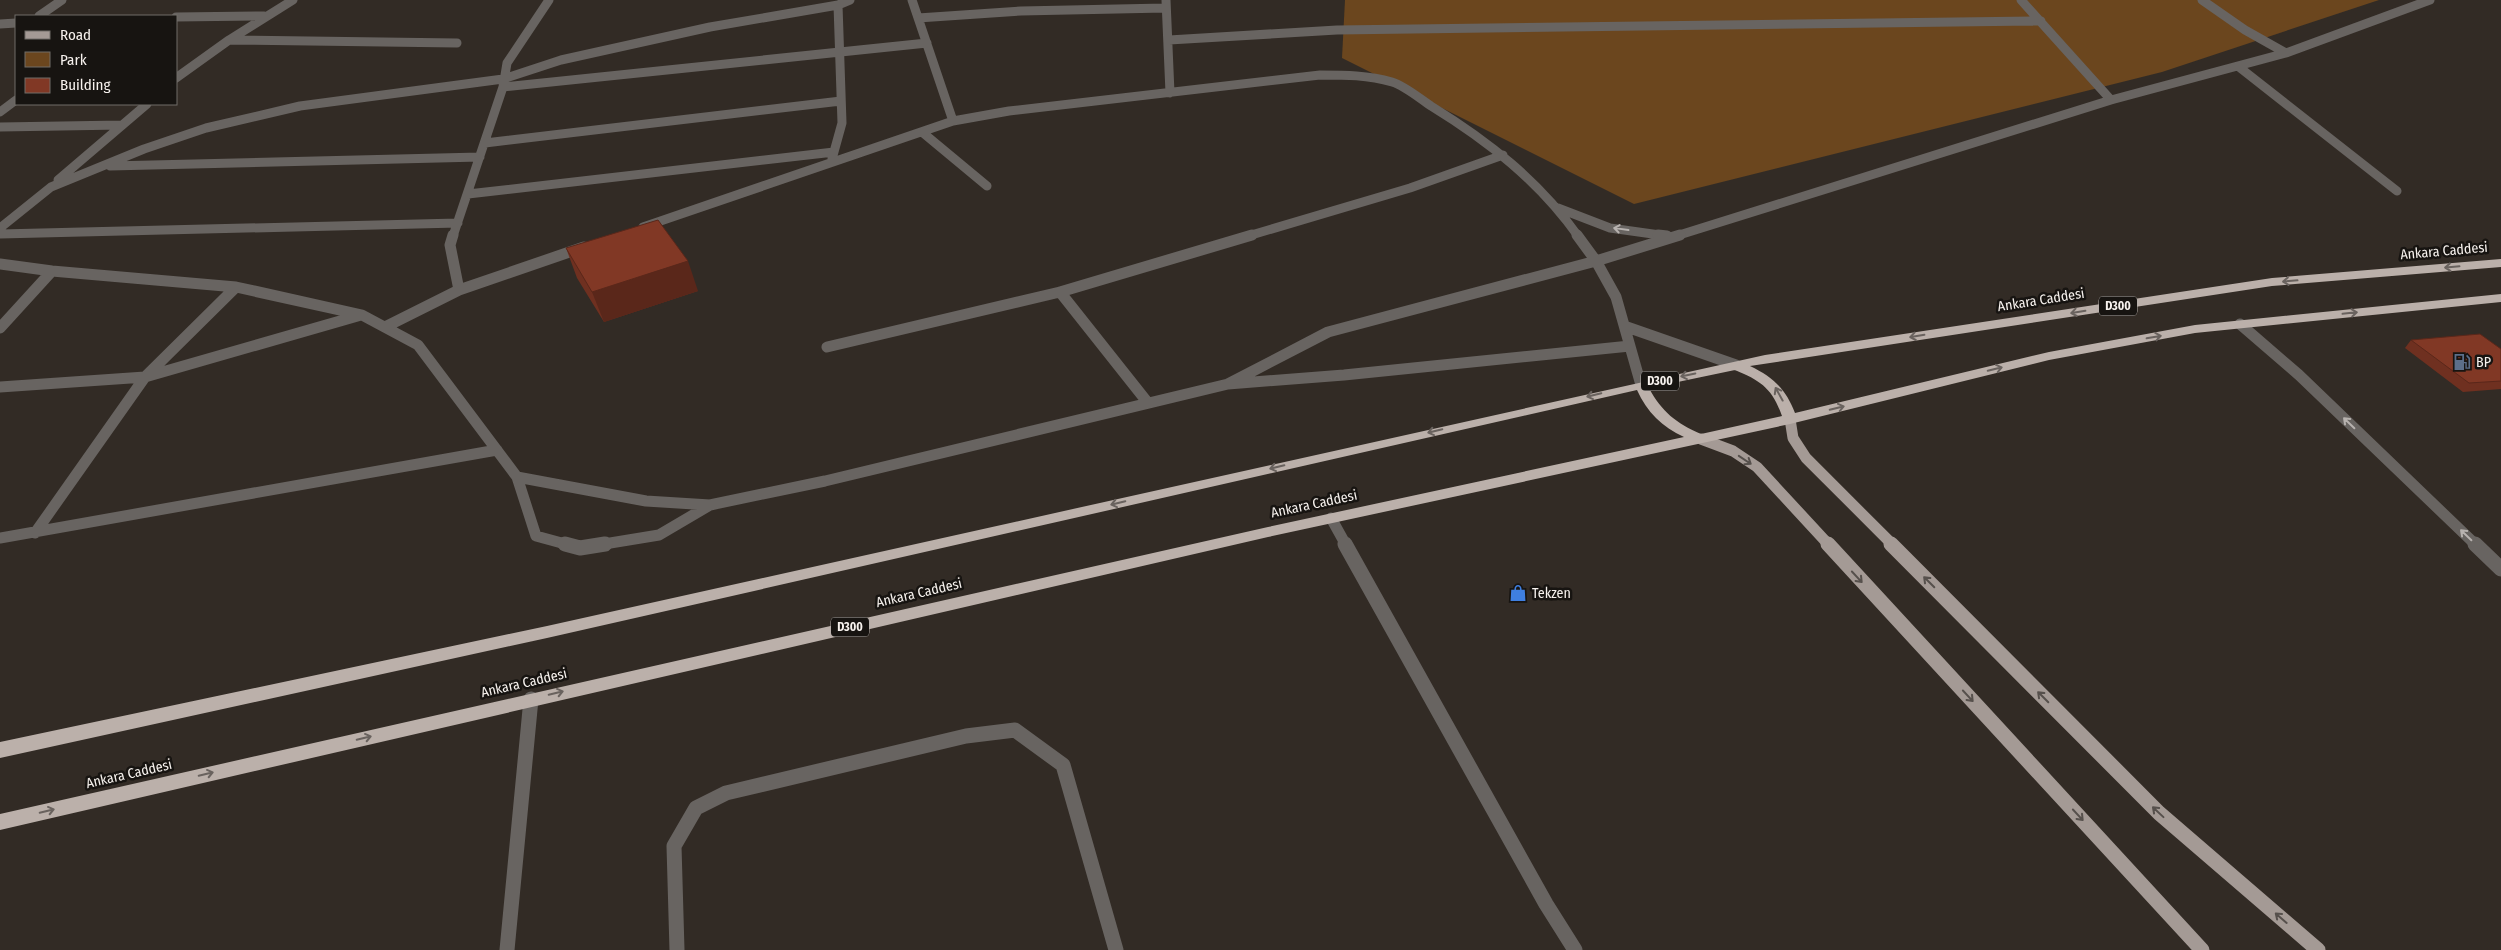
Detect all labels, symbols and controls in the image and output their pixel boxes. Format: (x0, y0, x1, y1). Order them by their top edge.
legend (15, 15, 178, 105)
text: Road (60, 26, 91, 44)
text: Park (60, 51, 87, 69)
text: Building (60, 76, 111, 94)
one-way arrow (1614, 224, 1630, 234)
street label: Ankara Caddesi (2400, 239, 2488, 263)
one-way arrow (2445, 263, 2461, 272)
one-way arrow (2283, 276, 2299, 286)
street label: Ankara Caddesi (1996, 285, 2086, 315)
road number: D300 (2099, 296, 2137, 316)
one-way arrow (2070, 307, 2086, 317)
one-way arrow (2342, 308, 2358, 318)
one-way arrow (1909, 331, 1925, 341)
one-way arrow (2146, 331, 2162, 341)
fuel station icon: BP (2452, 352, 2472, 372)
place label: BP (2476, 354, 2491, 371)
one-way arrow (1987, 364, 2003, 373)
one-way arrow (1681, 371, 1697, 380)
road number: D300 (1641, 372, 1679, 391)
one-way arrow (1774, 387, 1784, 402)
one-way arrow (1586, 391, 1602, 400)
one-way arrow (1829, 403, 1845, 412)
one-way arrow (2343, 417, 2355, 429)
one-way arrow (1428, 427, 1444, 436)
one-way arrow (1738, 455, 1752, 465)
one-way arrow (1269, 463, 1285, 472)
street label: Ankara Caddesi (1269, 487, 1359, 521)
one-way arrow (1111, 499, 1127, 508)
one-way arrow (2460, 529, 2472, 542)
one-way arrow (1852, 570, 1863, 583)
street label: Ankara Caddesi (874, 575, 964, 611)
one-way arrow (1923, 576, 1935, 588)
shop icon: Tekzen (1508, 583, 1528, 603)
place label: Tekzen (1532, 585, 1571, 602)
road number: D300 (831, 618, 869, 636)
street label: Ankara Caddesi (479, 665, 569, 701)
one-way arrow (548, 688, 564, 697)
one-way arrow (1962, 690, 1974, 703)
one-way arrow (2037, 691, 2050, 703)
one-way arrow (356, 733, 372, 742)
street label: Ankara Caddesi (84, 756, 174, 792)
one-way arrow (197, 769, 213, 778)
one-way arrow (39, 806, 55, 815)
one-way arrow (2152, 806, 2165, 818)
one-way arrow (2072, 809, 2084, 822)
one-way arrow (2275, 913, 2288, 924)

